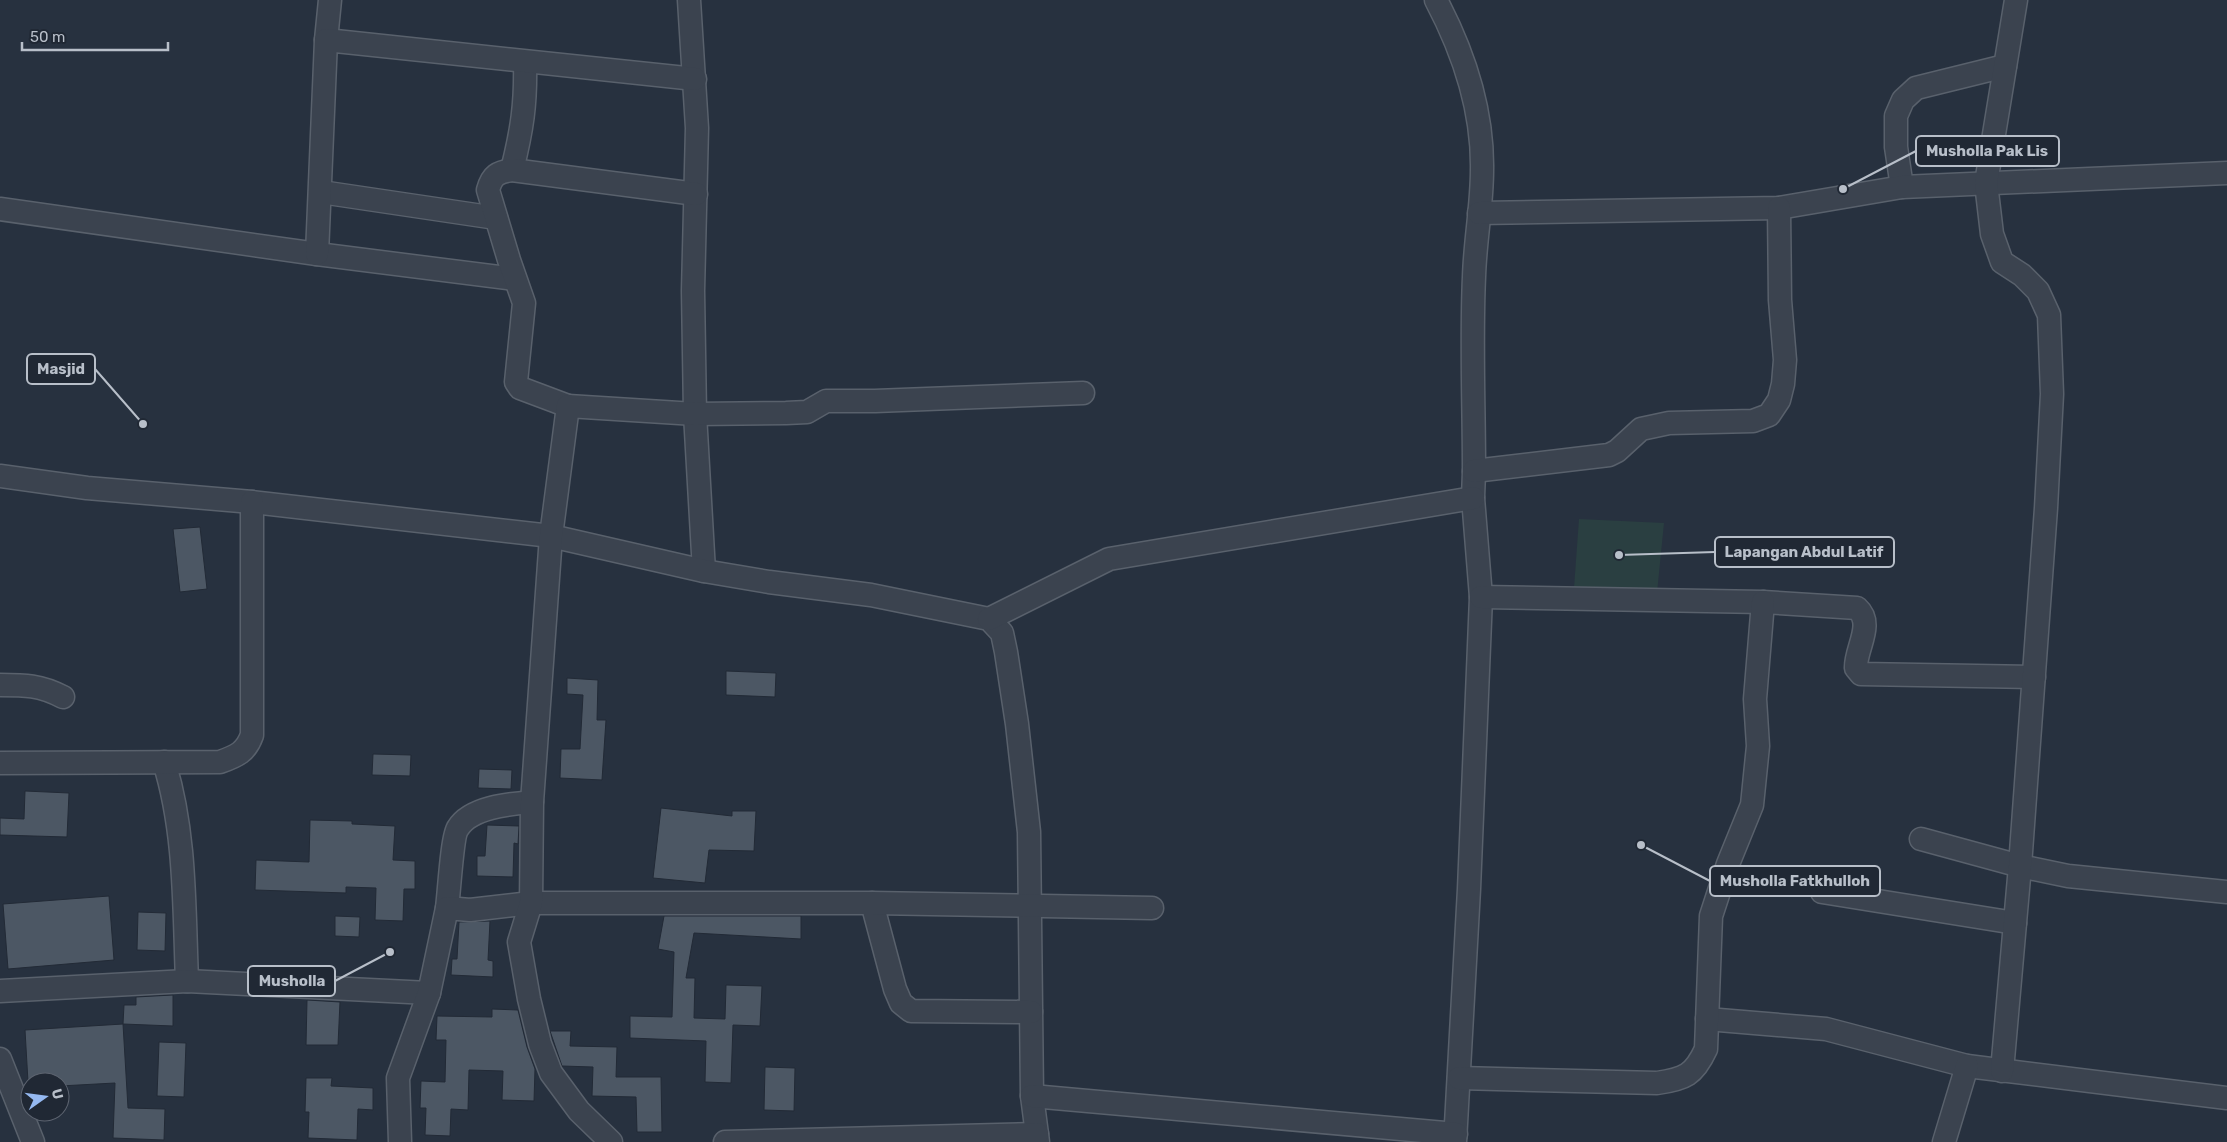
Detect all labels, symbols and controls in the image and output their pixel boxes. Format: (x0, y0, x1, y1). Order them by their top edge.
scale bar (22, 20, 169, 52)
text: 50 m (30, 28, 65, 46)
callout: Musholla Pak Lis (1916, 136, 2059, 166)
text: Musholla Pak Lis (1926, 142, 2048, 160)
callout: Masjid (27, 354, 95, 384)
text: Masjid (37, 360, 85, 378)
callout: Lapangan Abdul Latif (1715, 537, 1894, 567)
text: Lapangan Abdul Latif (1724, 543, 1884, 561)
callout: Musholla Fatkhulloh (1710, 866, 1880, 896)
text: Musholla Fatkhulloh (1720, 872, 1870, 890)
callout: Musholla (248, 966, 335, 996)
text: Musholla (259, 972, 325, 990)
north arrow (20, 1072, 70, 1122)
text: U (48, 1087, 67, 1101)

